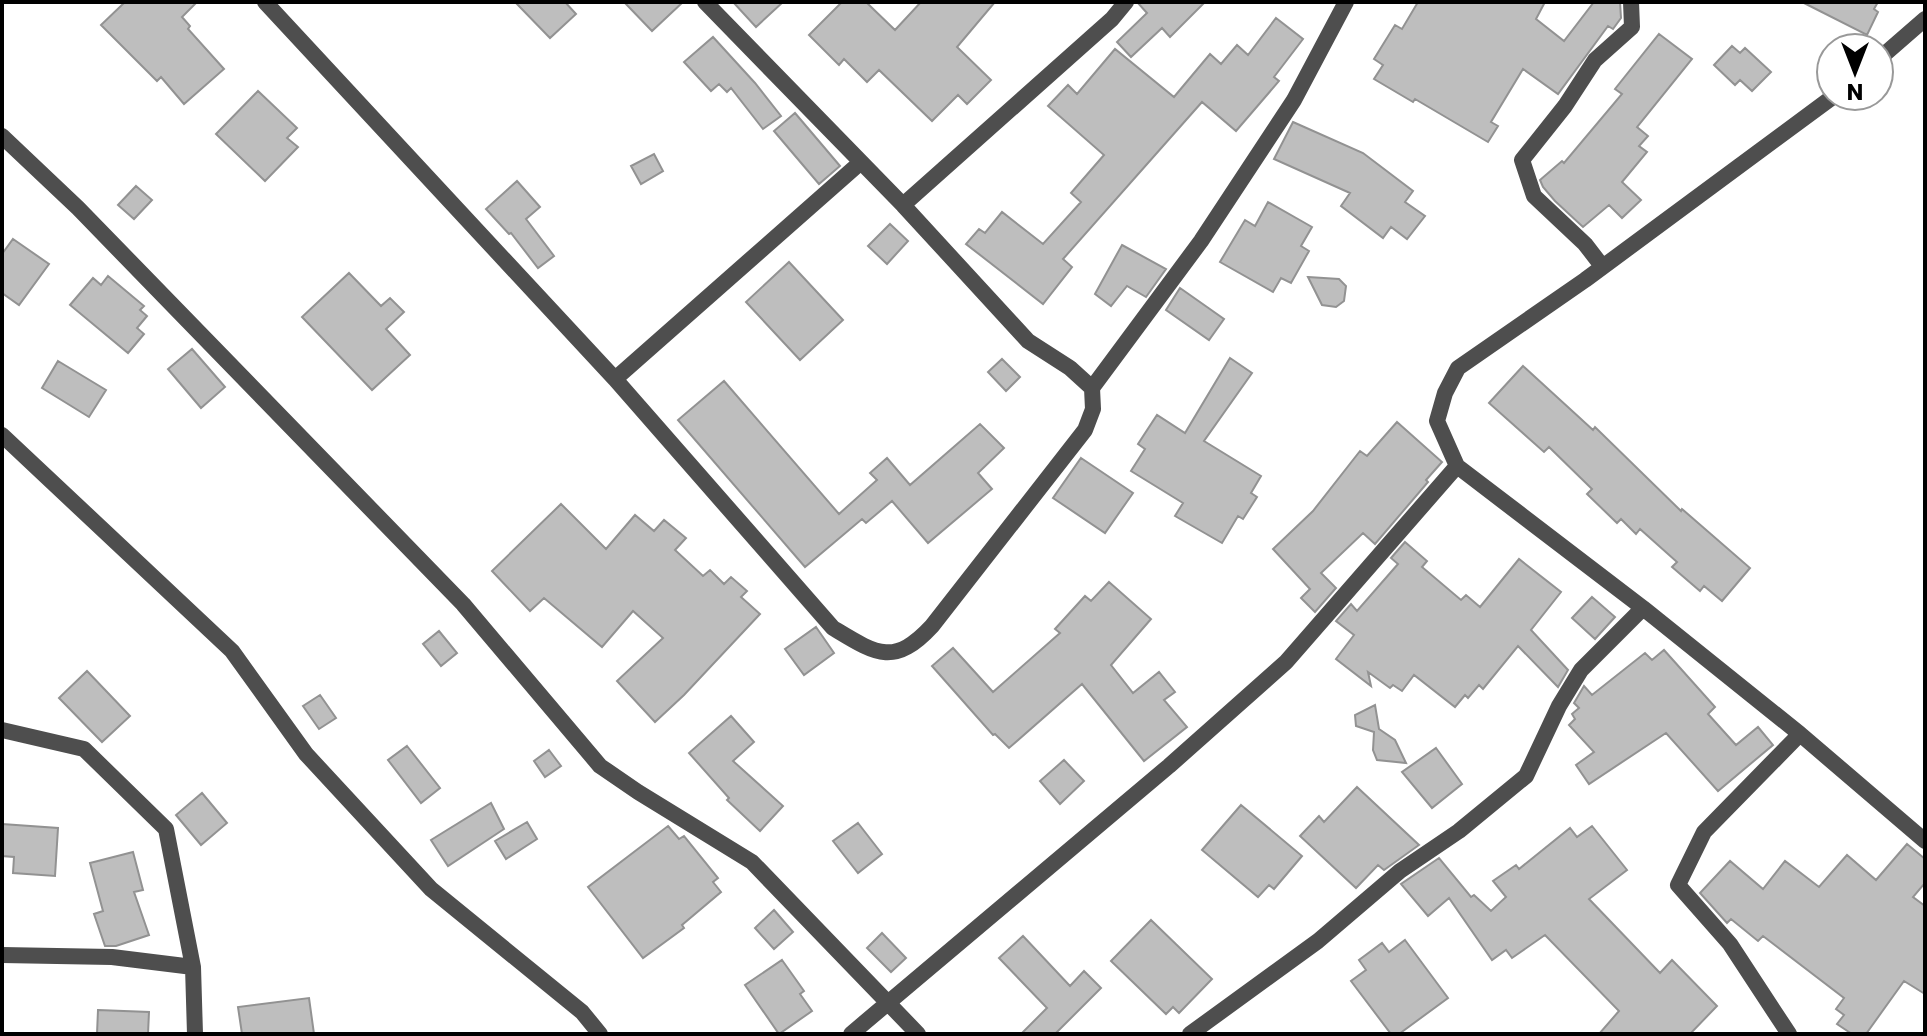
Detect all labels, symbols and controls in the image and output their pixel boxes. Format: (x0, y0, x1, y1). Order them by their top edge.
north arrow (1815, 32, 1895, 112)
text: N (1847, 76, 1863, 107)

